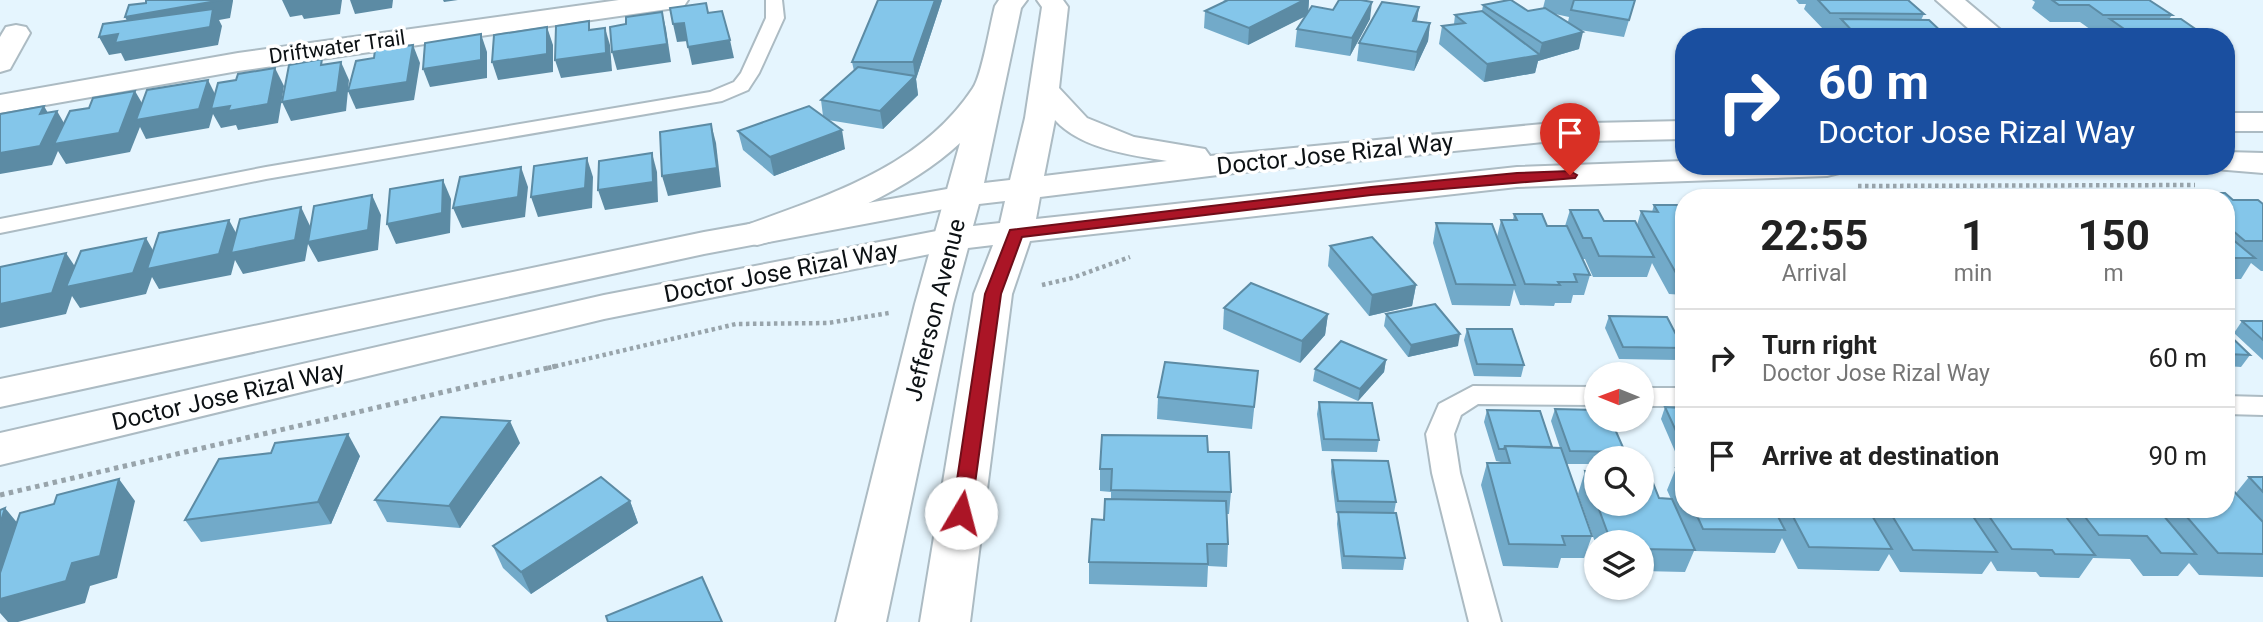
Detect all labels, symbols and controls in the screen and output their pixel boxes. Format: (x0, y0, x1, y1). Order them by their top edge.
street label: Driftwater Trail (267, 26, 407, 68)
text: 60 m (1818, 54, 1929, 111)
icon: right (1703, 56, 1794, 147)
pin (1540, 103, 1600, 175)
text: Doctor Jose Rizal Way (1818, 113, 2135, 151)
icon: arrive (1551, 114, 1589, 152)
street label: Doctor Jose Rizal Way (1215, 128, 1455, 180)
text: 22:55 (1760, 211, 1868, 260)
text: 1 (1961, 211, 1985, 260)
text: 150 (2077, 211, 2150, 260)
street label: Jefferson Avenue (899, 216, 971, 404)
street label: Doctor Jose Rizal Way (662, 235, 901, 308)
text: Arrival (1782, 260, 1847, 287)
text: min (1954, 260, 1992, 287)
text: m (2104, 260, 2124, 287)
text: Turn right (1762, 330, 1877, 360)
icon: right (1703, 339, 1741, 377)
text: 60 m (2149, 343, 2207, 373)
street label: Doctor Jose Rizal Way (109, 355, 348, 436)
text: Doctor Jose Rizal Way (1762, 360, 1990, 387)
north arrow (1584, 362, 1654, 432)
map controls (1584, 362, 1654, 600)
icon: arrive (1703, 437, 1741, 475)
text: Arrive at destination (1762, 441, 1999, 471)
text: 90 m (2149, 441, 2207, 471)
button: search (1584, 446, 1654, 516)
position arrow (924, 476, 998, 550)
button: layers (1584, 530, 1654, 600)

